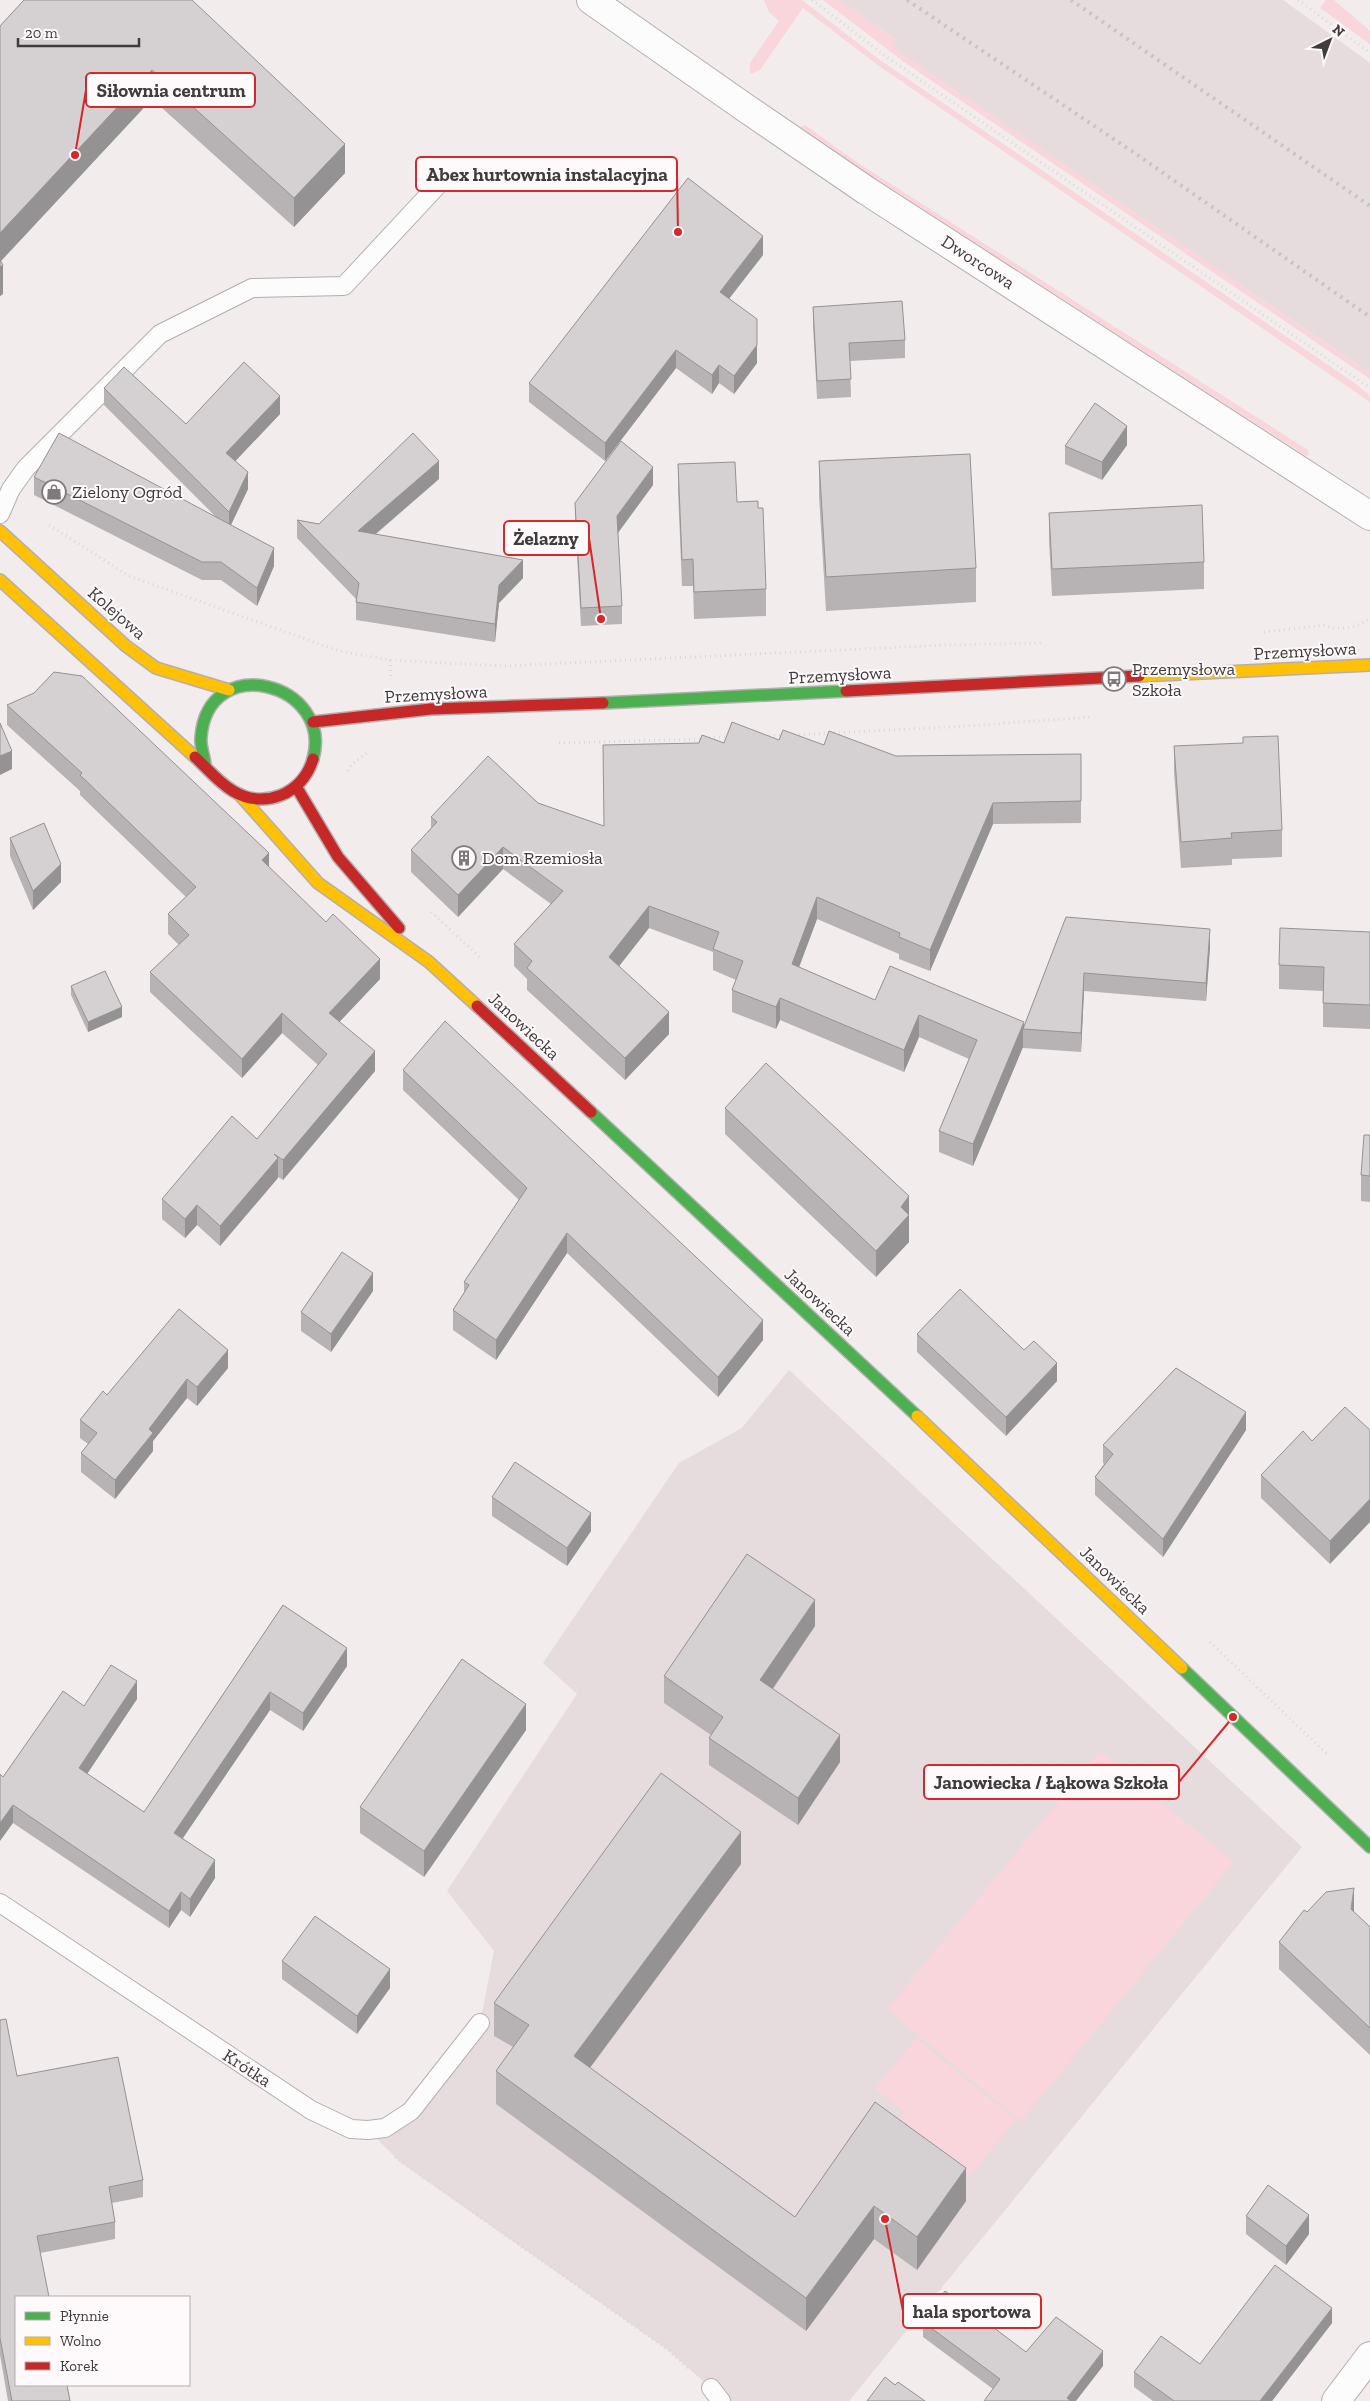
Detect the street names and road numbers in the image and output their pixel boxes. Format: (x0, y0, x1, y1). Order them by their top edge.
street label: Dworcowa (937, 230, 1019, 294)
street label: Kolejowa (83, 582, 151, 644)
street label: Przemysłowa (1253, 637, 1357, 665)
street label: Przemysłowa (788, 661, 892, 689)
street label: Przemysłowa (384, 680, 488, 708)
street label: Janowiecka (484, 987, 564, 1065)
street label: Janowiecka (780, 1263, 860, 1341)
street label: Janowiecka (1075, 1541, 1155, 1619)
street label: Krótka (219, 2044, 276, 2092)

